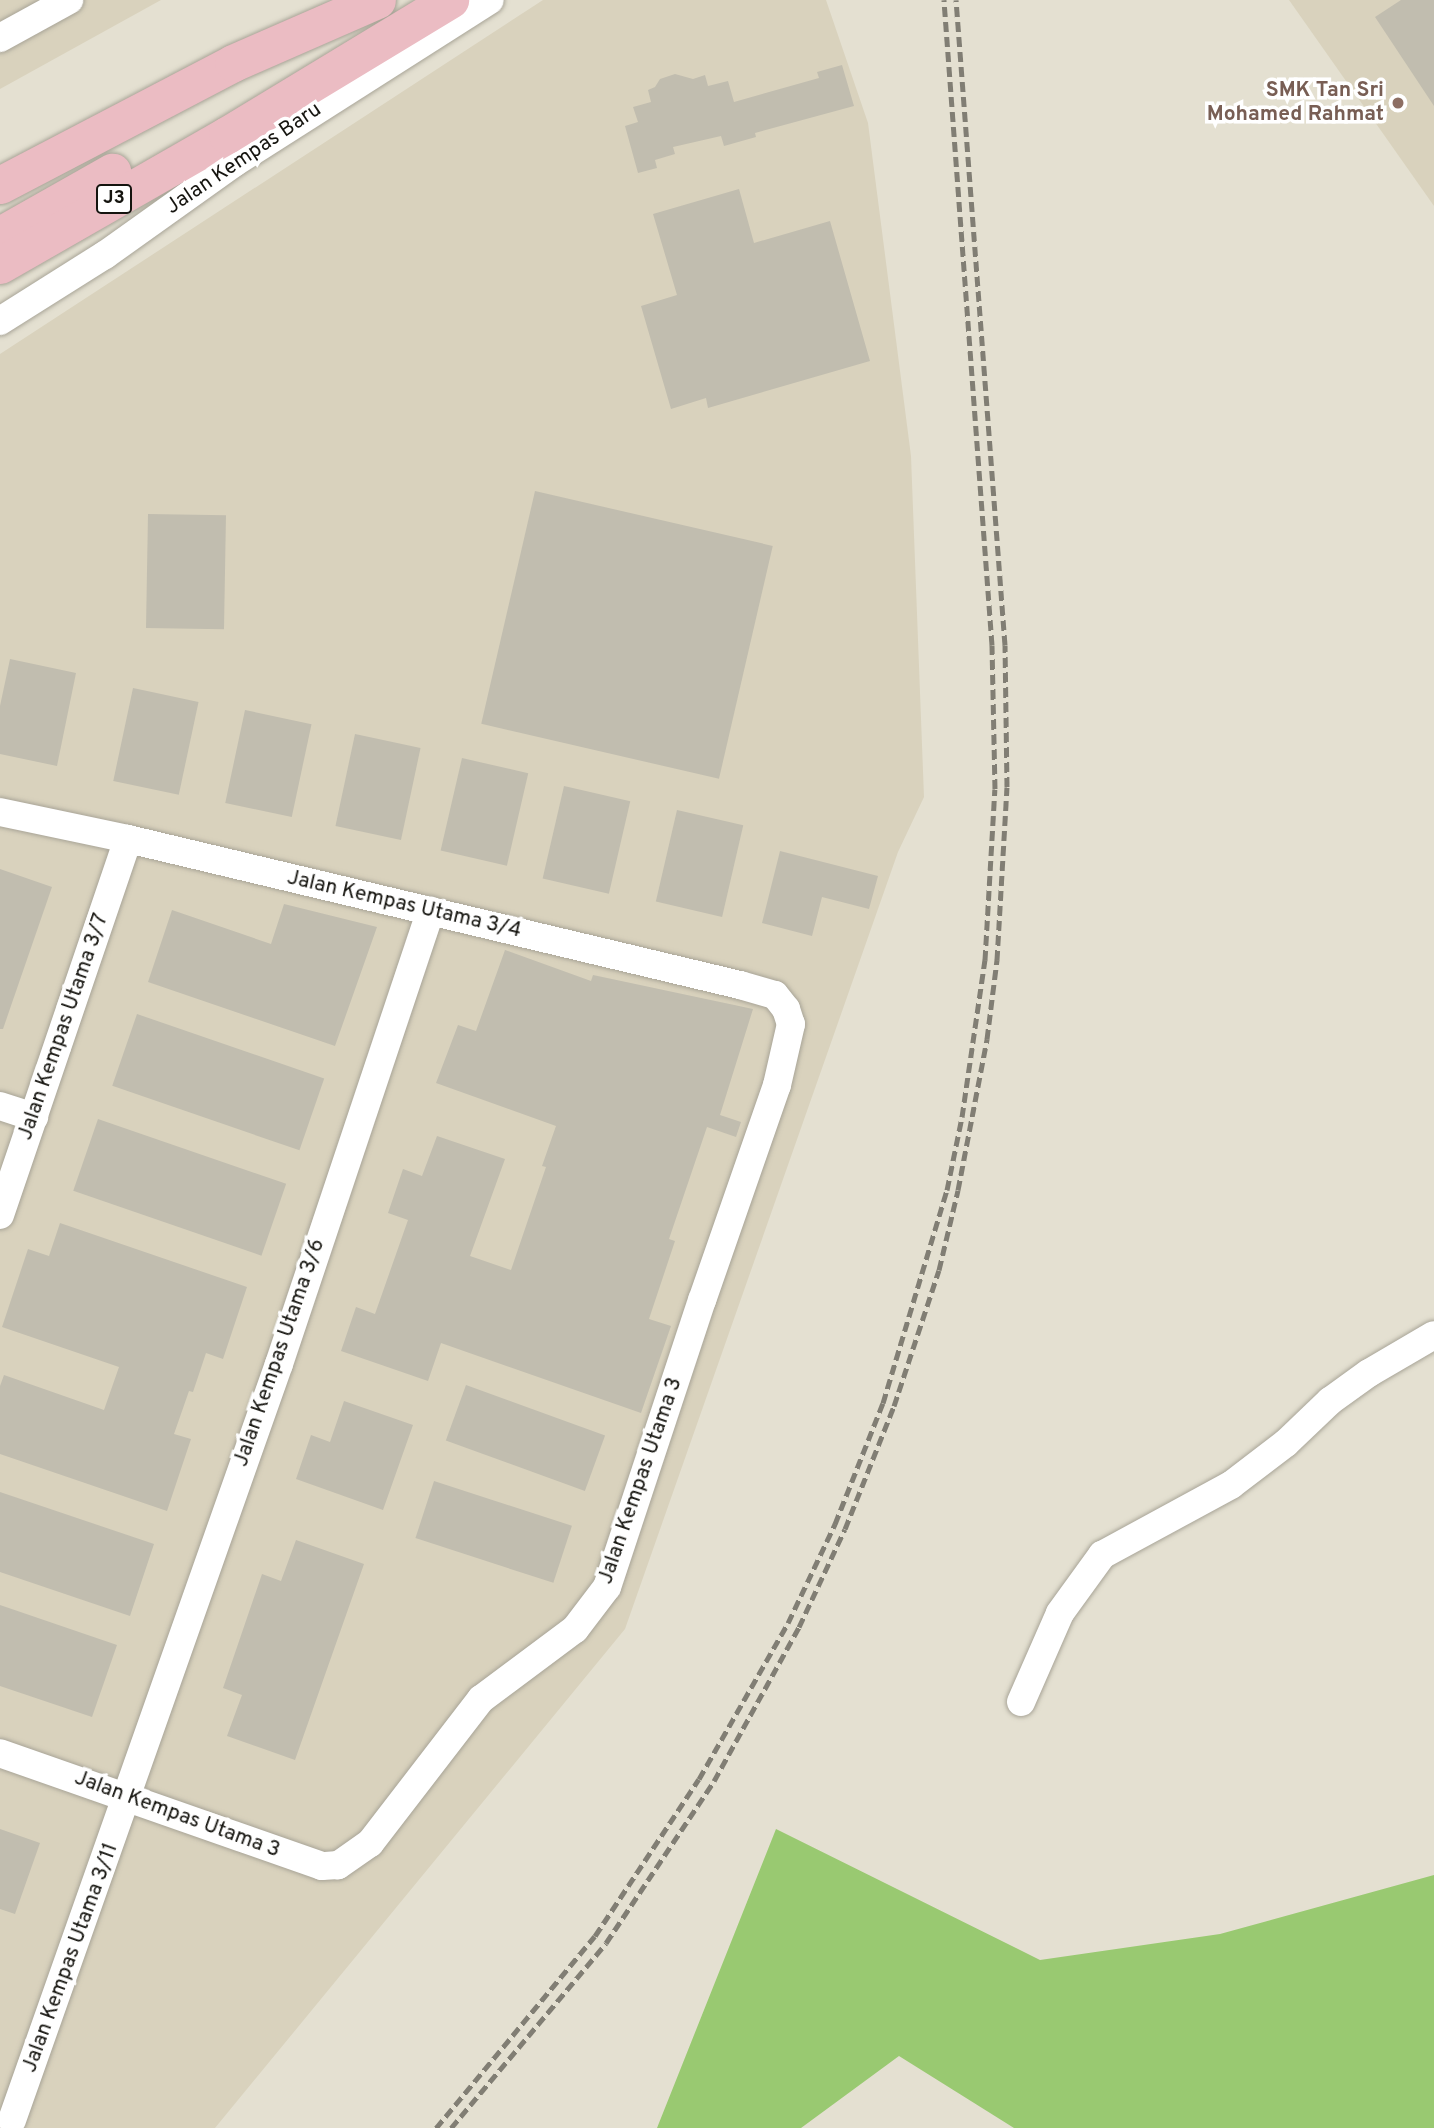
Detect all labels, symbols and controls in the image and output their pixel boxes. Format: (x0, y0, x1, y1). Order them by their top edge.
place label: SMK Tan Sri Mohamed Rahmat (1207, 78, 1384, 128)
marker: SMK Tan Sri Mohamed Rahmat (1390, 95, 1406, 111)
street label: Jalan Kempas Baru (161, 98, 327, 220)
road number: J3 (95, 183, 133, 214)
street label: Jalan Kempas Utama 3/4 (284, 866, 524, 944)
street label: Jalan Kempas Utama 3/7 (13, 910, 115, 1144)
street label: Jalan Kempas Utama 3/6 (229, 1236, 331, 1470)
street label: Jalan Kempas Utama 3 (594, 1374, 688, 1588)
street label: Jalan Kempas Utama 3 (71, 1766, 283, 1864)
street label: Jalan Kempas Utama 3/11 (18, 1840, 124, 2076)

